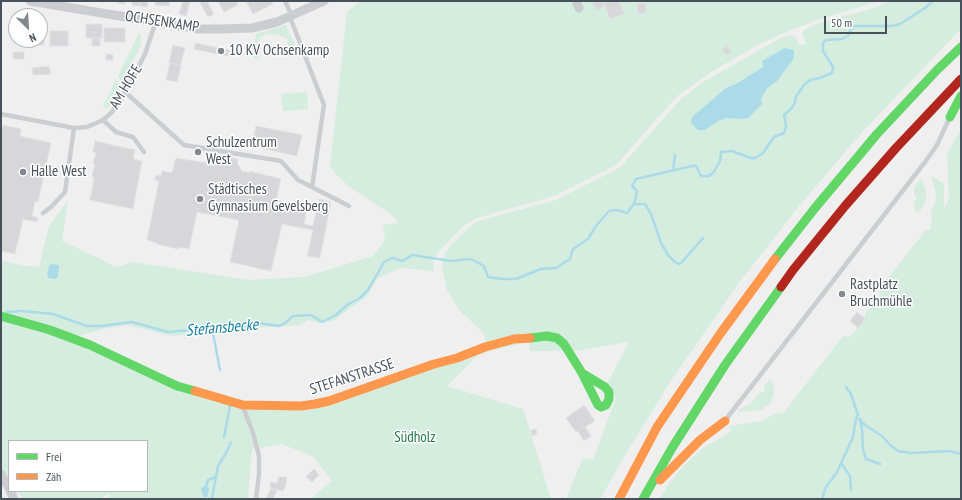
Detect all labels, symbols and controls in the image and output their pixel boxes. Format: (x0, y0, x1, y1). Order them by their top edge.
street label: OCHSENKAMP (124, 7, 200, 37)
north arrow (8, 8, 48, 48)
scale bar (826, 8, 889, 34)
text: 50 m (831, 15, 852, 30)
text: N (27, 30, 38, 46)
place label: 10 KV Ochsenkamp (229, 42, 329, 60)
marker: 10 KV Ochsenkamp (216, 46, 226, 56)
street label: AM HOFE (106, 61, 146, 113)
place label: Schulzentrum West (206, 134, 277, 169)
marker: Schulzentrum West (193, 147, 203, 157)
place label: Halle West (31, 163, 86, 181)
marker: Halle West (18, 167, 28, 177)
place label: Städtisches Gymnasium Gevelsberg (208, 181, 328, 216)
marker: Städtisches Gymnasium Gevelsberg (195, 194, 205, 204)
place label: Rastplatz Bruchmühle (850, 276, 912, 311)
marker: Rastplatz Bruchmühle (837, 289, 847, 299)
water label: Stefansbecke (185, 315, 259, 341)
street label: STEFANSTRASSE (308, 355, 396, 399)
park label: Südholz (394, 429, 436, 447)
legend (8, 440, 148, 492)
text: Frei (46, 449, 62, 464)
text: Zäh (46, 469, 61, 484)

